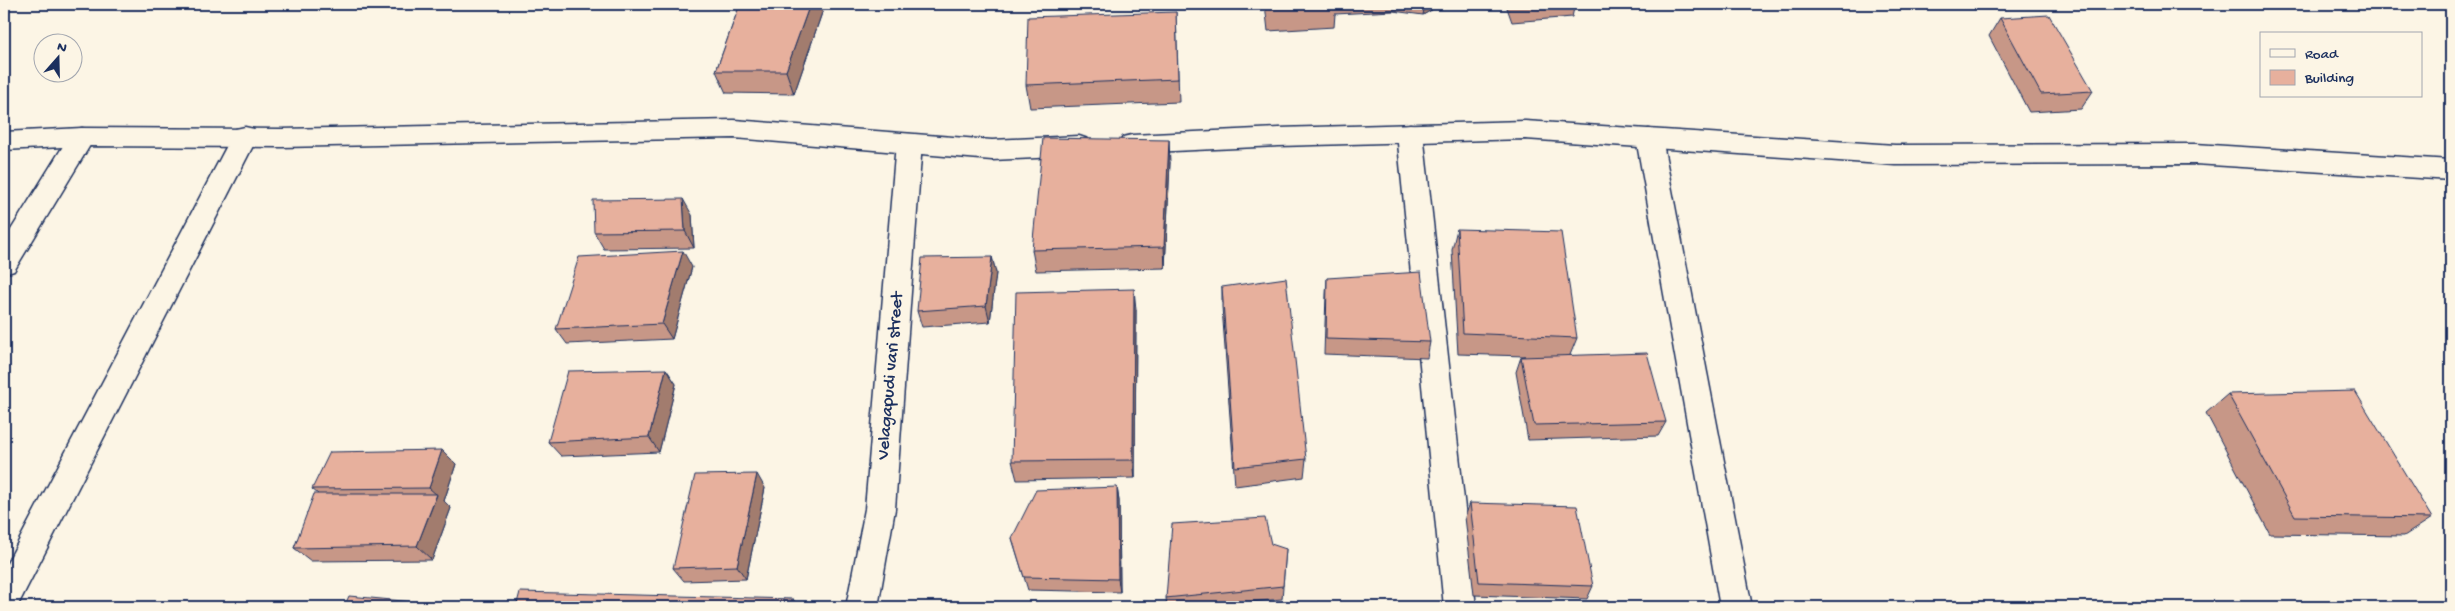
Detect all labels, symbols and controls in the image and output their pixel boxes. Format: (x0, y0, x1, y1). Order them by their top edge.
north arrow (32, 32, 82, 82)
legend (2260, 32, 2422, 98)
text: N (54, 39, 69, 58)
text: Road (2305, 46, 2339, 64)
text: Building (2304, 70, 2354, 88)
street label: Velagapudi vari street (873, 290, 909, 462)

